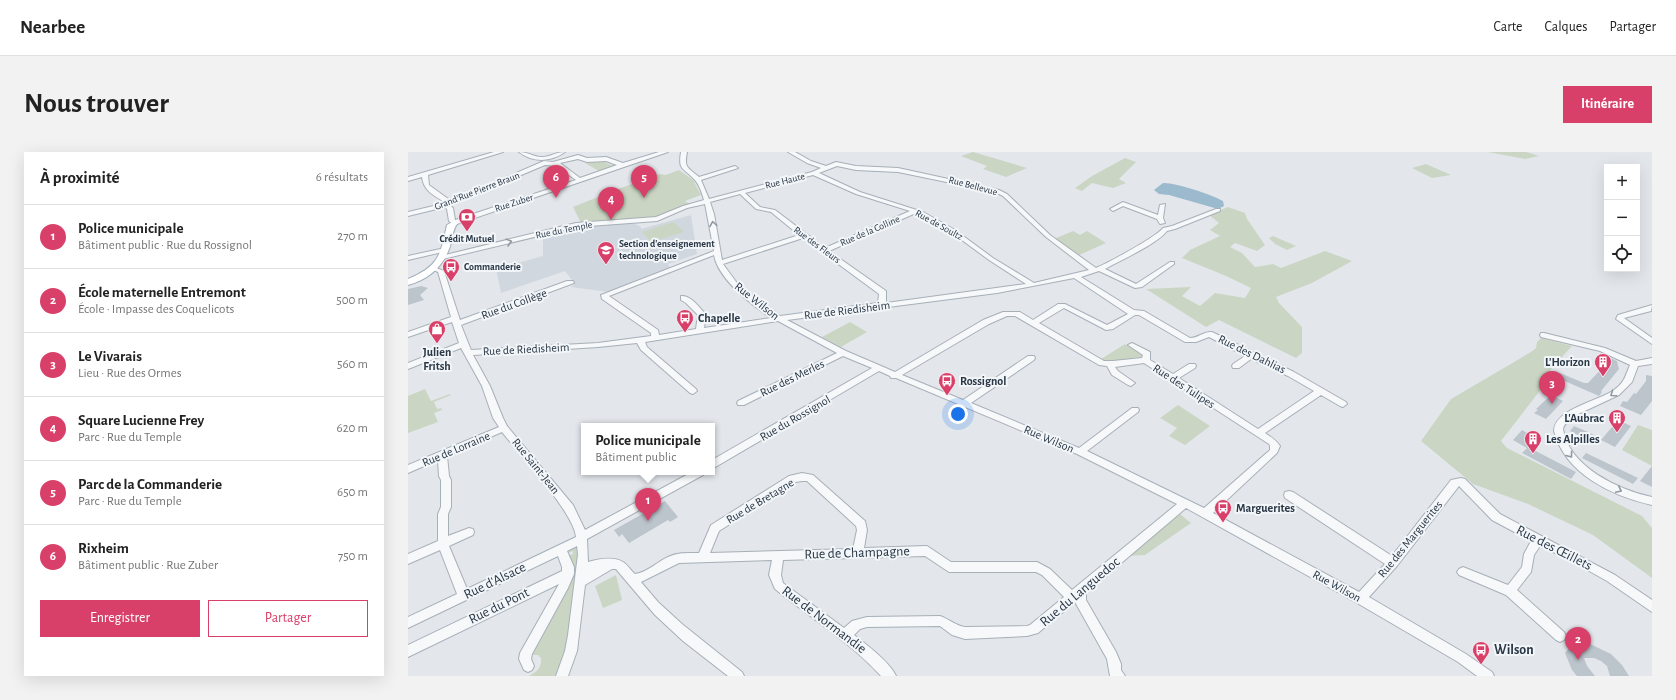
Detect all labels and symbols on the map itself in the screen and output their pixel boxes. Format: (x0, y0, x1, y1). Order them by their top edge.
pin: 6 (543, 165, 569, 198)
pin: 5 (631, 165, 657, 198)
street label: Grand'Rue Pierre Braun (433, 170, 521, 212)
street label: Rue Haute (764, 171, 806, 191)
street label: Rue Bellevue (948, 175, 999, 197)
pin: 4 (598, 187, 624, 220)
street label: Rue Zuber (493, 192, 535, 214)
bank icon: Crédit Mutuel (457, 207, 477, 232)
street label: Rue de Soultz (914, 208, 964, 242)
street label: Rue de la Colline (839, 214, 902, 248)
street label: Rue du Temple (535, 220, 594, 240)
one-way arrow (709, 221, 718, 227)
street label: Rue des Fleurs (792, 225, 842, 265)
place label: Crédit Mutuel (440, 234, 494, 244)
one-way arrow (505, 238, 512, 247)
place label: Section d'enseignement technologique (619, 239, 715, 261)
school or university icon: Section d'enseignement technologique (596, 240, 616, 265)
bus stop icon: Commanderie (441, 257, 461, 282)
place label: Commanderie (464, 262, 521, 272)
street label: Rue Wilson (732, 280, 782, 322)
street label: Rue du Collège (480, 287, 548, 321)
street label: Rue de Riedisheim (803, 299, 891, 321)
bus stop icon: Chapelle (675, 308, 695, 333)
place label: Chapelle (698, 312, 741, 324)
shop icon: Julien Fritsh (427, 319, 447, 344)
street label: Rue des Dahlias (1216, 332, 1288, 376)
street label: Rue de Riedisheim (482, 341, 570, 357)
place label: Julien Fritsh (423, 346, 451, 372)
building icon: L'Horizon (1593, 352, 1613, 377)
place label: L'Horizon (1545, 356, 1590, 368)
street label: Rue des Merles (758, 357, 826, 399)
street label: Rue des Tulipes (1151, 362, 1217, 410)
bus stop icon: Rossignol (937, 371, 957, 396)
pin: 3 (1539, 371, 1565, 404)
place label: Rossignol (960, 375, 1006, 387)
one-way arrow (1611, 389, 1618, 396)
street label: Rue du Rossignol (758, 393, 832, 443)
your location (948, 404, 968, 424)
building icon: L'Aubrac (1607, 408, 1627, 433)
place label: L'Aubrac (1564, 412, 1604, 424)
street label: Rue Wilson (1022, 423, 1076, 455)
street label: Rue de Lorraine (420, 429, 492, 469)
building icon: Les Alpilles (1523, 429, 1543, 454)
place label: Les Alpilles (1546, 433, 1600, 445)
street label: Rue Saint-Jean (510, 436, 562, 496)
one-way arrow (1566, 451, 1573, 458)
street label: Rue de Bretagne (724, 476, 796, 526)
one-way arrow (1614, 485, 1622, 493)
pin: 1 (635, 488, 661, 521)
bus stop icon: Marguerites (1213, 498, 1233, 523)
street label: Rue des Marguerites (1376, 498, 1444, 580)
place label: Marguerites (1236, 502, 1295, 514)
street label: Rue des Œillets (1514, 523, 1594, 573)
street label: Rue de Champagne (804, 544, 910, 562)
street label: Rue du Languedoc (1037, 554, 1123, 629)
street label: Rue d'Alsace (462, 560, 528, 602)
street label: Rue Wilson (1311, 568, 1363, 604)
street label: Rue de Normandie (779, 584, 869, 656)
street label: Rue du Pont (467, 585, 532, 627)
pin: 2 (1565, 627, 1591, 660)
bus stop icon: Wilson (1471, 640, 1491, 665)
place label: Wilson (1494, 643, 1534, 657)

